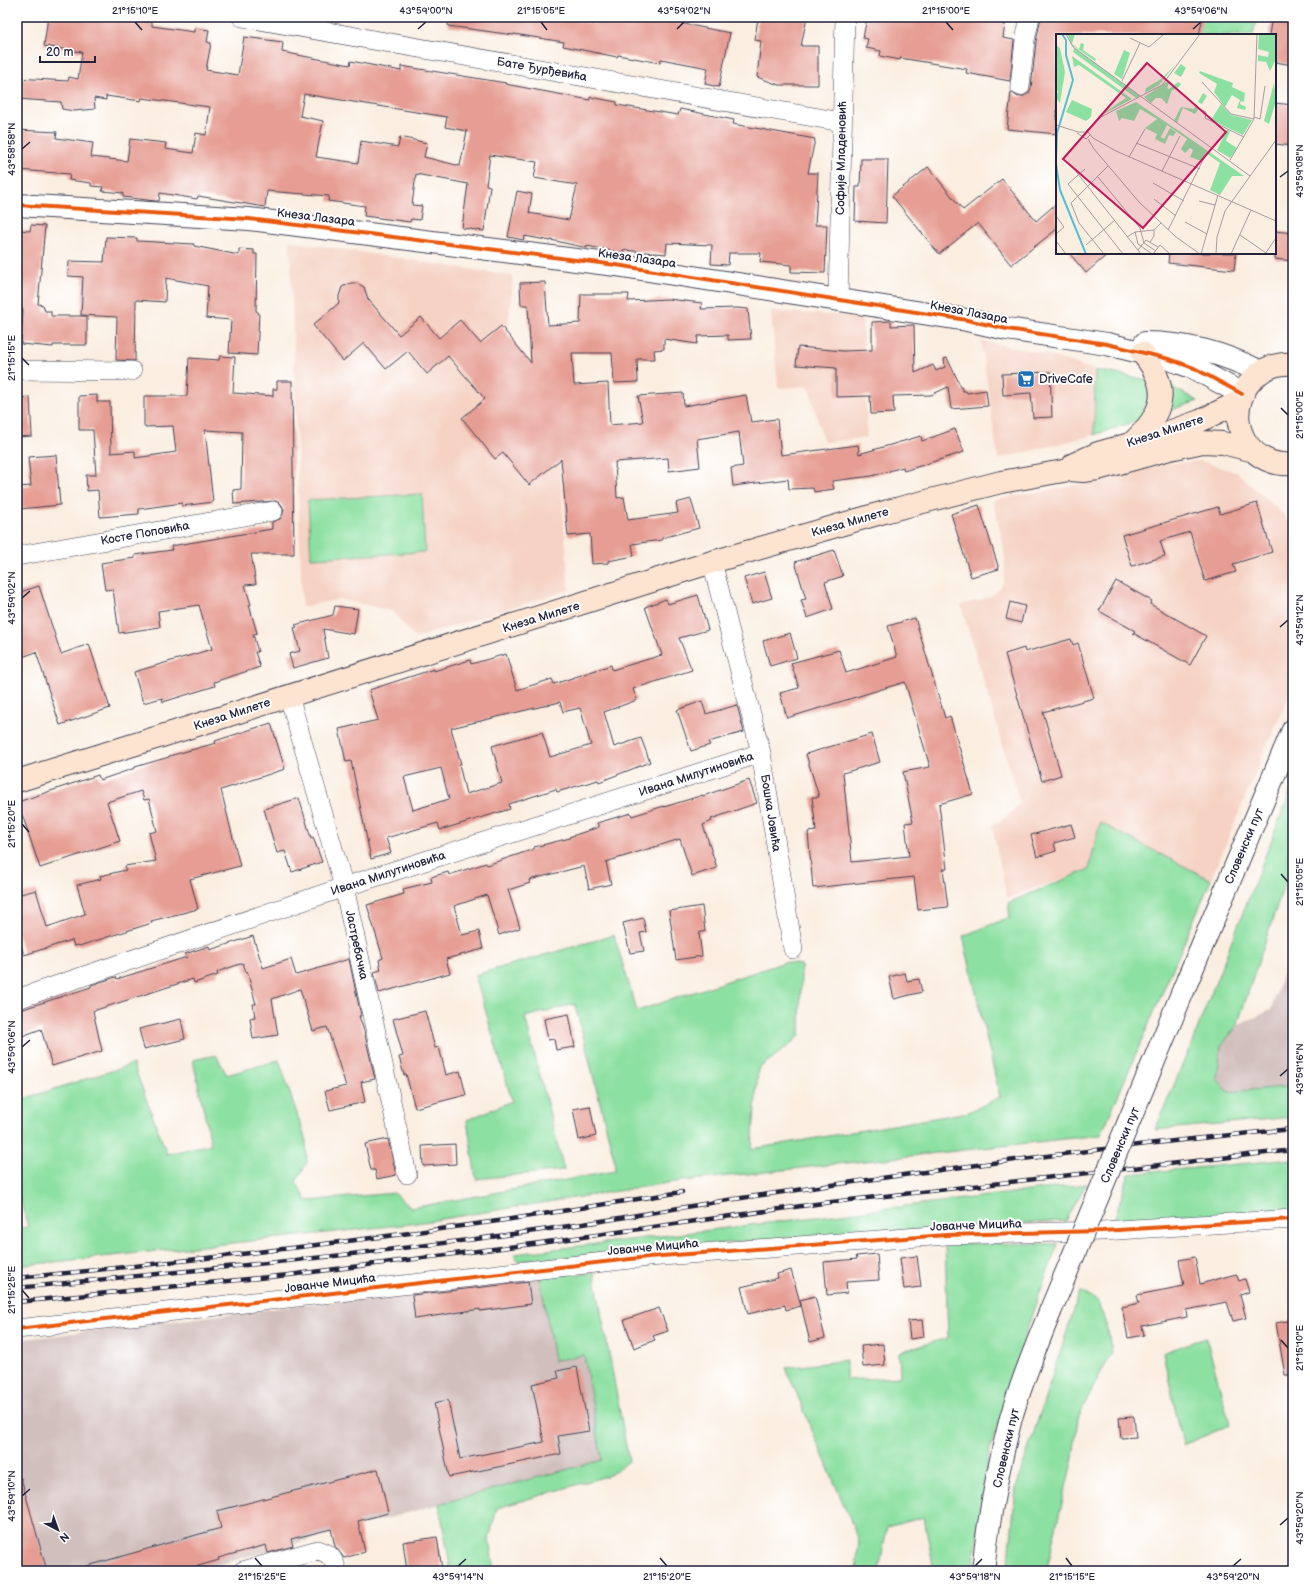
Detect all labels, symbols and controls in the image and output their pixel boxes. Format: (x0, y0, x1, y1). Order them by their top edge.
text: 21°15'10"E (112, 5, 158, 17)
text: 43°59'00"N (399, 5, 453, 17)
text: 21°15'05"E (517, 5, 565, 17)
text: 43°59'02"N (657, 5, 711, 17)
text: 21°15'00"E (922, 5, 970, 17)
text: 43°59'06"N (1174, 5, 1228, 17)
inset map (1056, 34, 1276, 254)
scale bar (40, 38, 95, 64)
text: 20 m (46, 45, 73, 60)
street label: Бате Ђурђевића (496, 54, 588, 85)
street label: Софије Младеновић (833, 101, 850, 215)
text: 43°58'58"N (6, 122, 18, 176)
text: 43°59'08"N (1294, 144, 1306, 198)
street label: Кнеза Лазара (276, 205, 356, 230)
street label: Кнеза Лазара (597, 246, 677, 271)
street label: Кнеза Лазара (929, 298, 1009, 327)
text: 21°15'15"E (6, 335, 18, 381)
supermarket icon: DriveCafe (1016, 369, 1036, 389)
place label: DriveCafe (1039, 372, 1093, 387)
text: 21°15'00"E (1294, 391, 1306, 439)
street label: Кнеза Милете (1125, 412, 1206, 451)
street label: Кнеза Милете (810, 504, 891, 541)
street label: Косте Поповића (100, 518, 191, 549)
text: 43°59'02"N (6, 571, 18, 625)
text: 43°59'12"N (1294, 594, 1306, 646)
street label: Кнеза Милете (501, 599, 582, 636)
street label: Кнеза Милете (192, 695, 273, 734)
street label: Ивана Милутиновића (637, 749, 755, 800)
street label: Бошка Јовића (757, 773, 784, 853)
text: 21°15'20"E (6, 800, 18, 848)
street label: Словенски пут (1222, 805, 1267, 887)
street label: Ивана Милутиновића (329, 848, 447, 899)
text: 21°15'05"E (1294, 858, 1306, 906)
street label: Јастребачка (342, 909, 371, 981)
text: 43°59'06"N (6, 1020, 18, 1074)
text: 43°59'16"N (1294, 1043, 1306, 1095)
street label: Словенски пут (1098, 1104, 1143, 1186)
street label: Јованче Мицића (930, 1216, 1022, 1235)
street label: Јованче Мицића (607, 1236, 699, 1259)
text: 21°15'25"E (6, 1266, 18, 1314)
street label: Јованче Мицића (284, 1270, 377, 1297)
text: 21°15'10"E (1294, 1325, 1306, 1371)
street label: Словенски пут (990, 1406, 1023, 1489)
text: 43°59'10"N (6, 1470, 18, 1522)
text: 43°59'20"N (1294, 1491, 1306, 1545)
north arrow (38, 1510, 78, 1550)
text: N (57, 1530, 72, 1545)
text: 21°15'25"E (238, 1571, 286, 1583)
text: 43°59'14"N (432, 1571, 484, 1583)
text: 21°15'20"E (643, 1571, 691, 1583)
text: 43°59'18"N (949, 1571, 1001, 1583)
text: 21°15'15"E (1049, 1571, 1095, 1583)
text: 43°59'20"N (1206, 1571, 1260, 1583)

